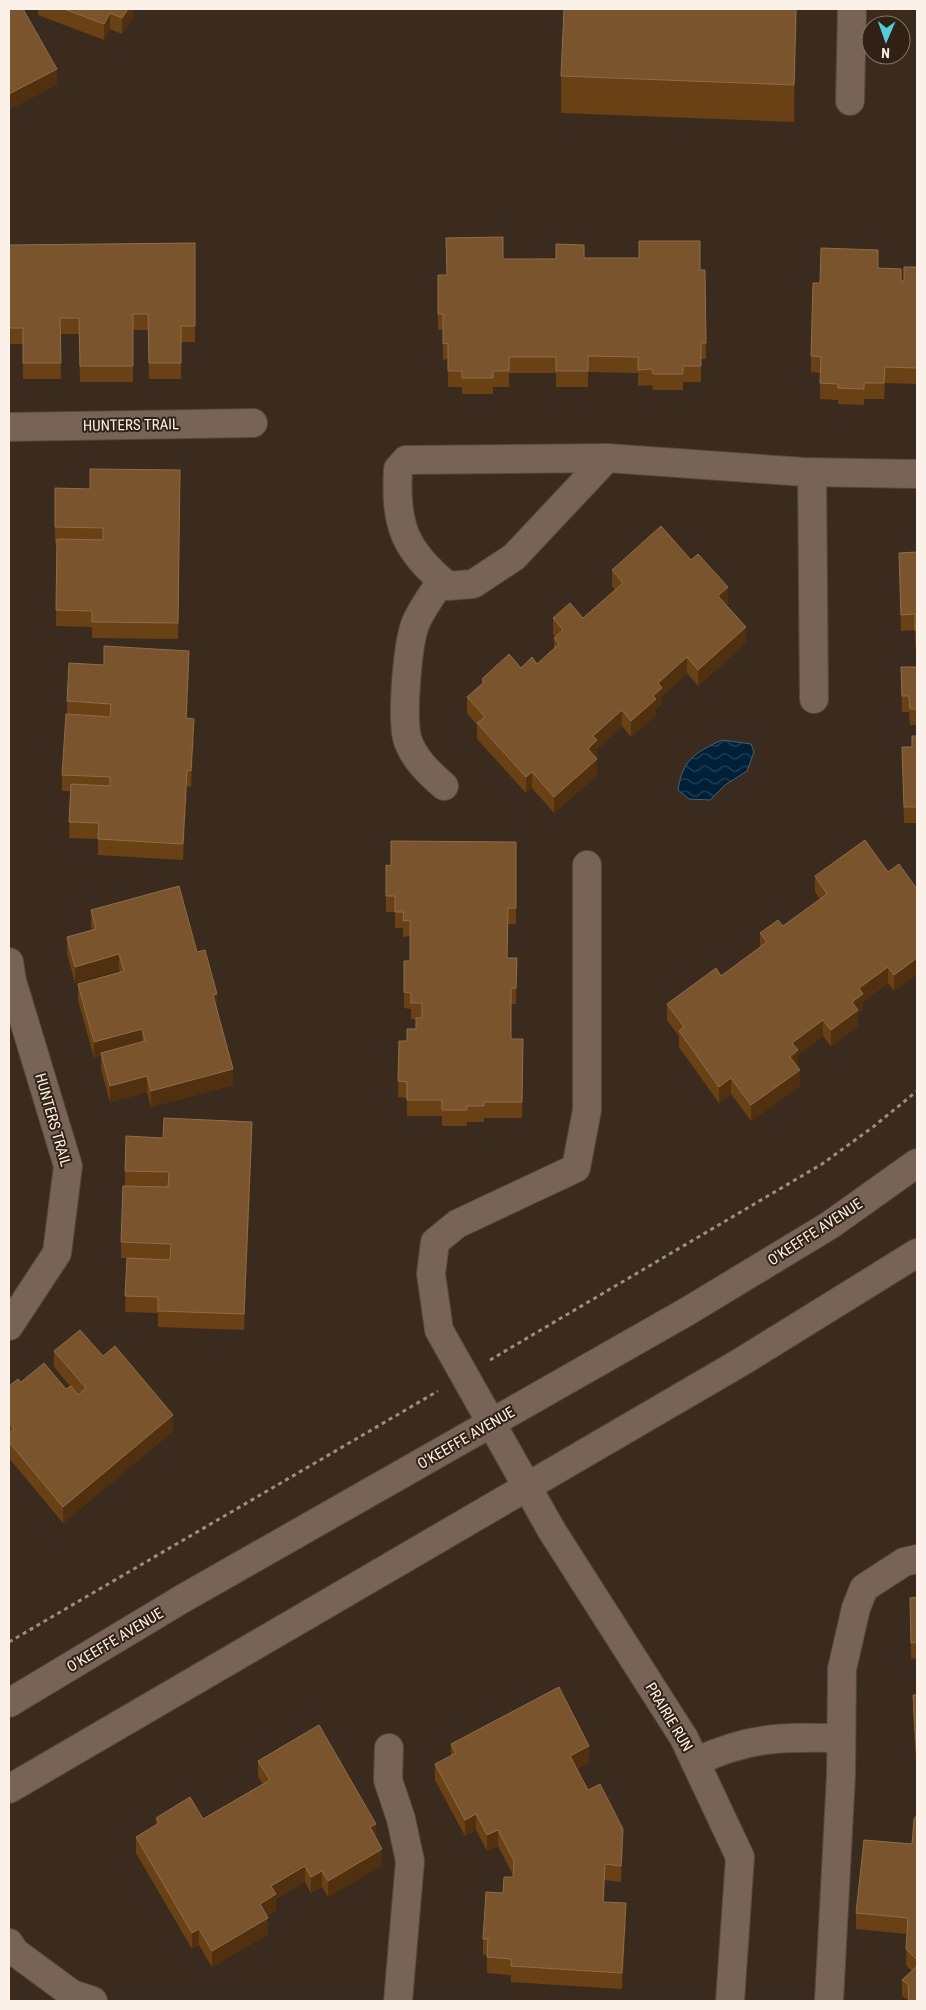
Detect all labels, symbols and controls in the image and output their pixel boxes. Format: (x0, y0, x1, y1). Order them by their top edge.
north arrow (861, 15, 911, 65)
text: N (881, 45, 890, 61)
street label: HUNTERS TRAIL (83, 415, 179, 435)
street label: HUNTERS TRAIL (31, 1071, 75, 1169)
street label: O'KEEFFE AVENUE (764, 1195, 866, 1269)
street label: O'KEEFFE AVENUE (414, 1403, 518, 1473)
street label: O'KEEFFE AVENUE (64, 1604, 166, 1676)
street label: PRAIRIE RUN (641, 1679, 697, 1755)

